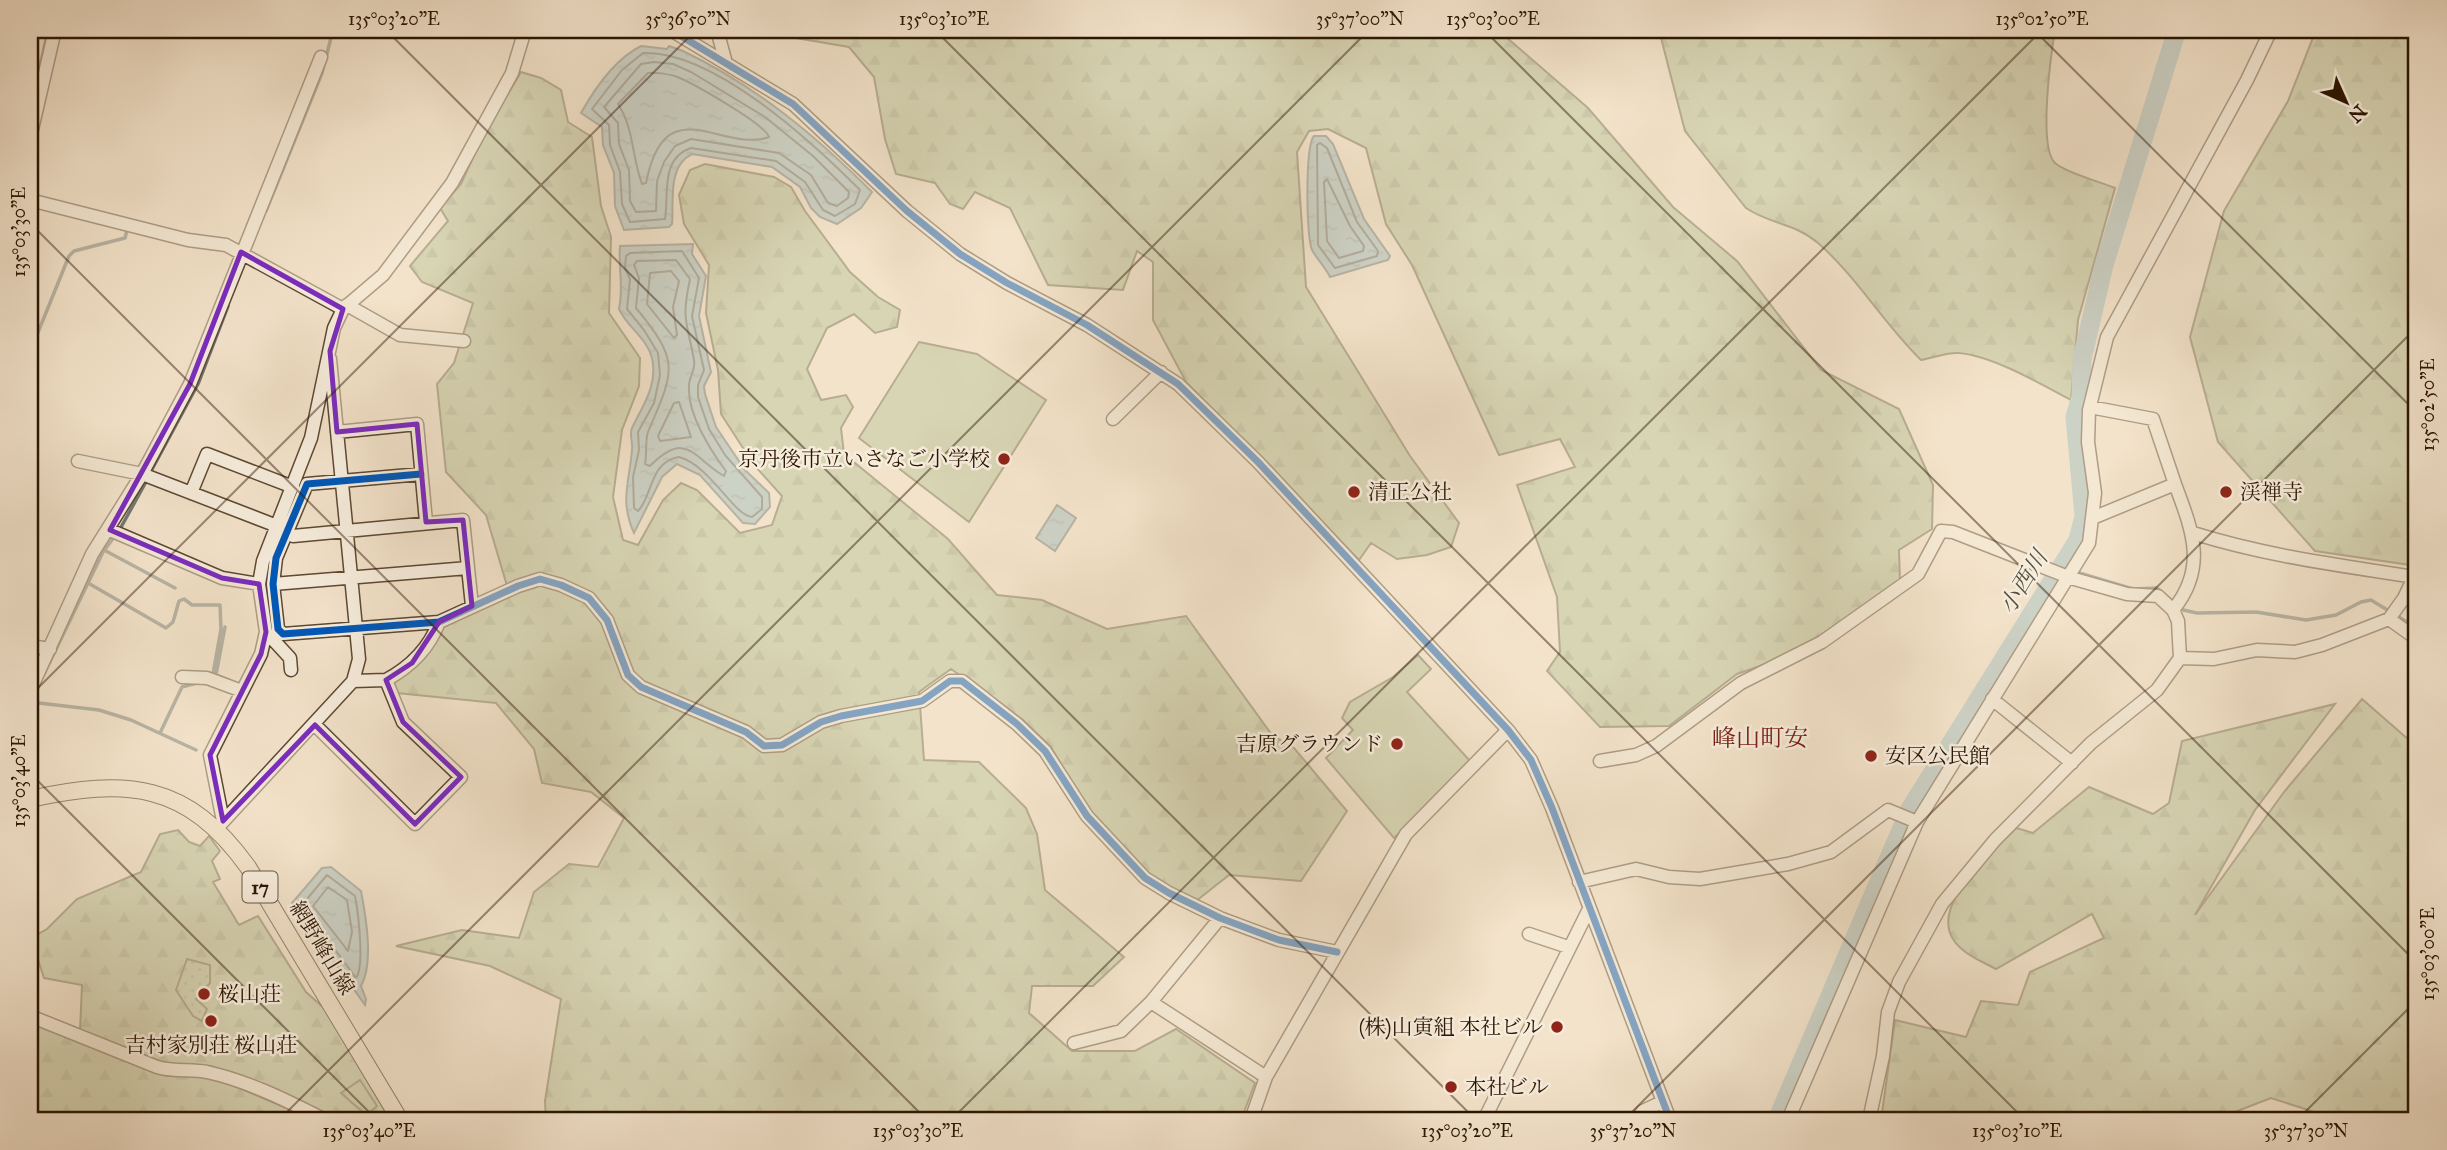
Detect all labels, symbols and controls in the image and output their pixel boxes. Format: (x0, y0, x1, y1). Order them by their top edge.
text: 135°03'20"E (348, 8, 440, 30)
text: 35°36'50"N (645, 8, 731, 30)
text: 135°03'10"E (899, 8, 989, 30)
text: 35°37'00"N (1316, 8, 1404, 30)
text: 135°03'00"E (1446, 8, 1540, 30)
text: 135°02'50"E (1995, 8, 2089, 30)
north arrow (2310, 66, 2380, 136)
text: N (2344, 100, 2372, 128)
text: 135°03'30"E (8, 187, 30, 277)
text: 135°02'50"E (2417, 358, 2439, 452)
place label: 京丹後市立いさなご小学校 (738, 446, 990, 472)
marker: 京丹後市立いさなご小学校 (996, 451, 1012, 467)
place label: 清正公社 (1368, 479, 1452, 505)
place label: 渓禅寺 (2240, 479, 2303, 505)
marker: 清正公社 (1346, 484, 1362, 500)
marker: 渓禅寺 (2218, 484, 2234, 500)
water label: 小西川 (1993, 543, 2055, 619)
district label: 峰山町安 (1712, 723, 1808, 753)
place label: 吉原グラウンド (1236, 731, 1383, 757)
text: 135°03'40"E (8, 734, 30, 828)
marker: 吉原グラウンド (1389, 736, 1405, 752)
place label: 安区公民館 (1885, 743, 1990, 769)
marker: 安区公民館 (1863, 748, 1879, 764)
road number: 17 (243, 872, 278, 902)
street label: 網野峰山線 (284, 896, 360, 1000)
text: 135°03'00"E (2417, 907, 2439, 1001)
place label: 桜山荘 (218, 981, 281, 1007)
marker: 桜山荘 (196, 986, 212, 1002)
marker: 吉村家別荘 桜山荘 (203, 1013, 219, 1029)
place label: (株)山寅組 本社ビル (1359, 1014, 1543, 1040)
marker: (株)山寅組 本社ビル (1549, 1019, 1565, 1035)
place label: 吉村家別荘 桜山荘 (125, 1032, 297, 1058)
place label: 本社ビル (1465, 1074, 1549, 1100)
marker: 本社ビル (1443, 1079, 1459, 1095)
text: 135°03'40"E (322, 1120, 416, 1142)
text: 135°03'30"E (873, 1120, 963, 1142)
text: 135°03'20"E (1421, 1120, 1513, 1142)
text: 35°37'20"N (1590, 1120, 1676, 1142)
text: 135°03'10"E (1972, 1120, 2062, 1142)
text: 35°37'30"N (2264, 1120, 2348, 1142)

